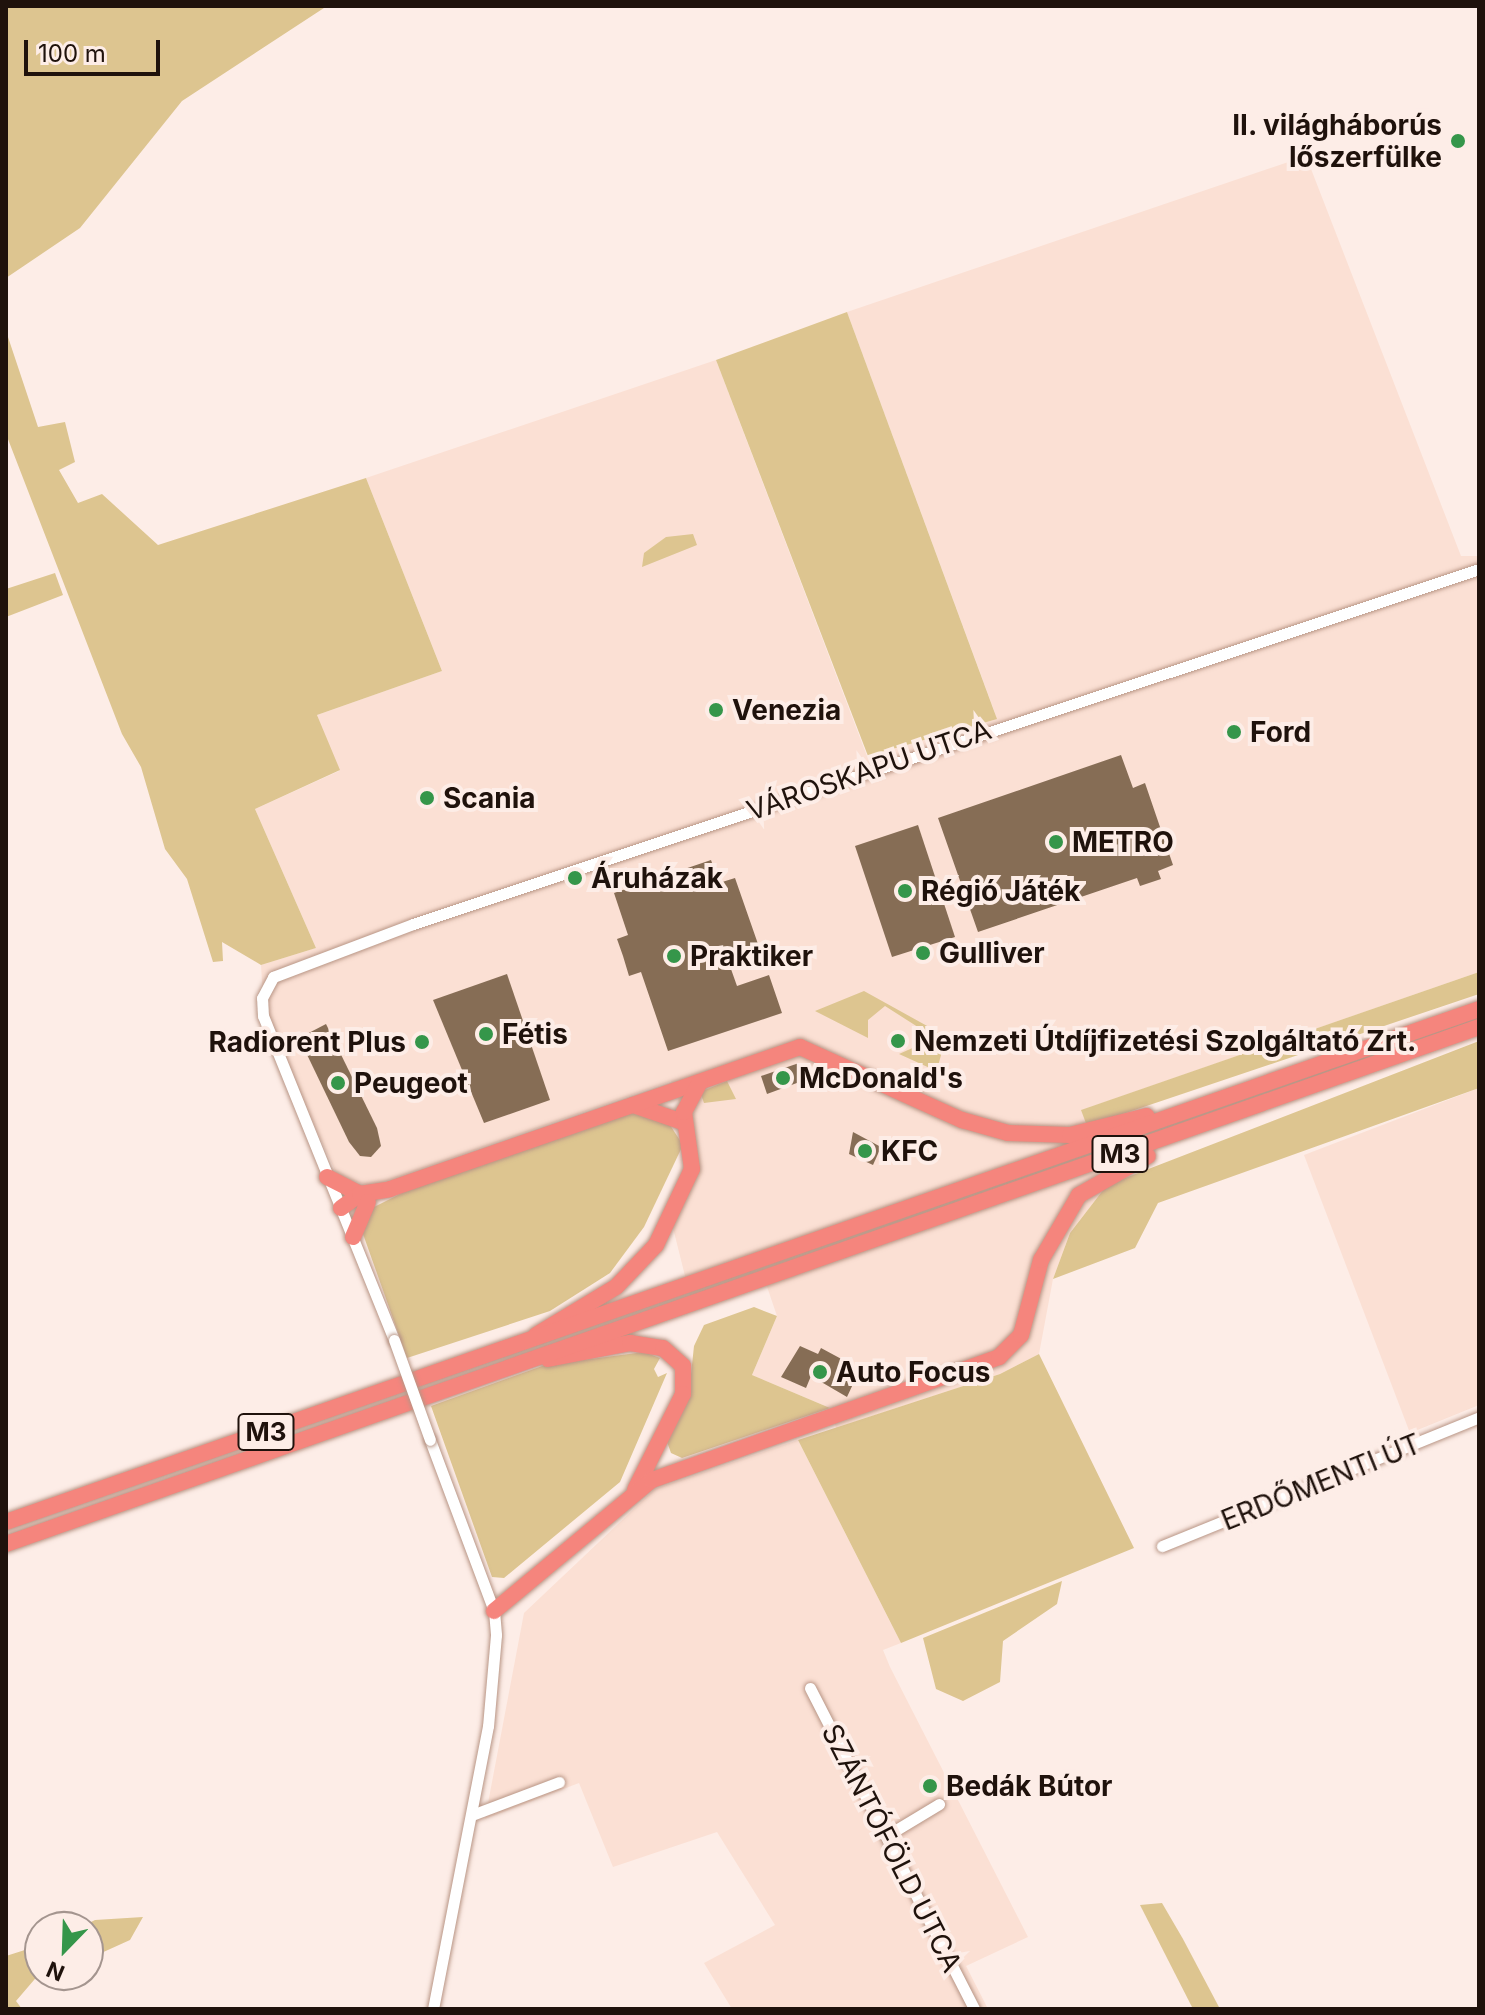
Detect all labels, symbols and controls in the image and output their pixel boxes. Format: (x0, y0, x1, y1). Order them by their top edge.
scale bar (28, 24, 164, 74)
text: 100 m (38, 39, 106, 68)
place label: II. világháborús lőszerfülke (1231, 108, 1442, 174)
marker: II. világháborús lőszerfülke (1449, 132, 1467, 150)
place label: Venezia (732, 693, 841, 727)
marker: Venezia (707, 701, 725, 719)
street label: VÁROSKAPU UTCA (742, 712, 996, 828)
place label: Ford (1250, 715, 1311, 749)
marker: Ford (1225, 723, 1243, 741)
place label: Scania (443, 781, 536, 815)
marker: Scania (418, 789, 436, 807)
place label: METRO (1072, 825, 1174, 859)
marker: METRO (1047, 833, 1065, 851)
place label: Áruházak (591, 861, 723, 895)
marker: Áruházak (566, 869, 584, 887)
place label: Régió Játék (921, 874, 1080, 908)
marker: Régió Játék (896, 882, 914, 900)
place label: Gulliver (939, 936, 1045, 970)
place label: Praktiker (690, 939, 813, 973)
marker: Gulliver (914, 944, 932, 962)
marker: Praktiker (665, 947, 683, 965)
place label: Fétis (502, 1017, 568, 1051)
place label: Nemzeti Útdíjfizetési Szolgáltató Zrt. (914, 1024, 1416, 1058)
place label: Radiorent Plus (209, 1025, 406, 1059)
marker: Fétis (477, 1025, 495, 1043)
marker: Nemzeti Útdíjfizetési Szolgáltató Zrt. (889, 1032, 907, 1050)
marker: Radiorent Plus (413, 1033, 431, 1051)
place label: McDonald's (799, 1061, 963, 1095)
place label: Peugeot (354, 1066, 468, 1100)
marker: McDonald's (774, 1069, 792, 1087)
marker: Peugeot (329, 1074, 347, 1092)
road number: M3 (1090, 1132, 1150, 1176)
place label: KFC (881, 1134, 938, 1168)
marker: KFC (856, 1142, 874, 1160)
place label: Auto Focus (836, 1355, 991, 1389)
marker: Auto Focus (811, 1363, 829, 1381)
road number: M3 (236, 1410, 296, 1454)
street label: ERDŐMENTI ÚT (1216, 1427, 1426, 1537)
street label: SZÁNTÓFÖLD UTCA (815, 1718, 969, 1978)
place label: Bedák Bútor (946, 1769, 1112, 1803)
marker: Bedák Bútor (921, 1777, 939, 1795)
north arrow (24, 1911, 104, 1991)
text: N (43, 1956, 68, 1986)

